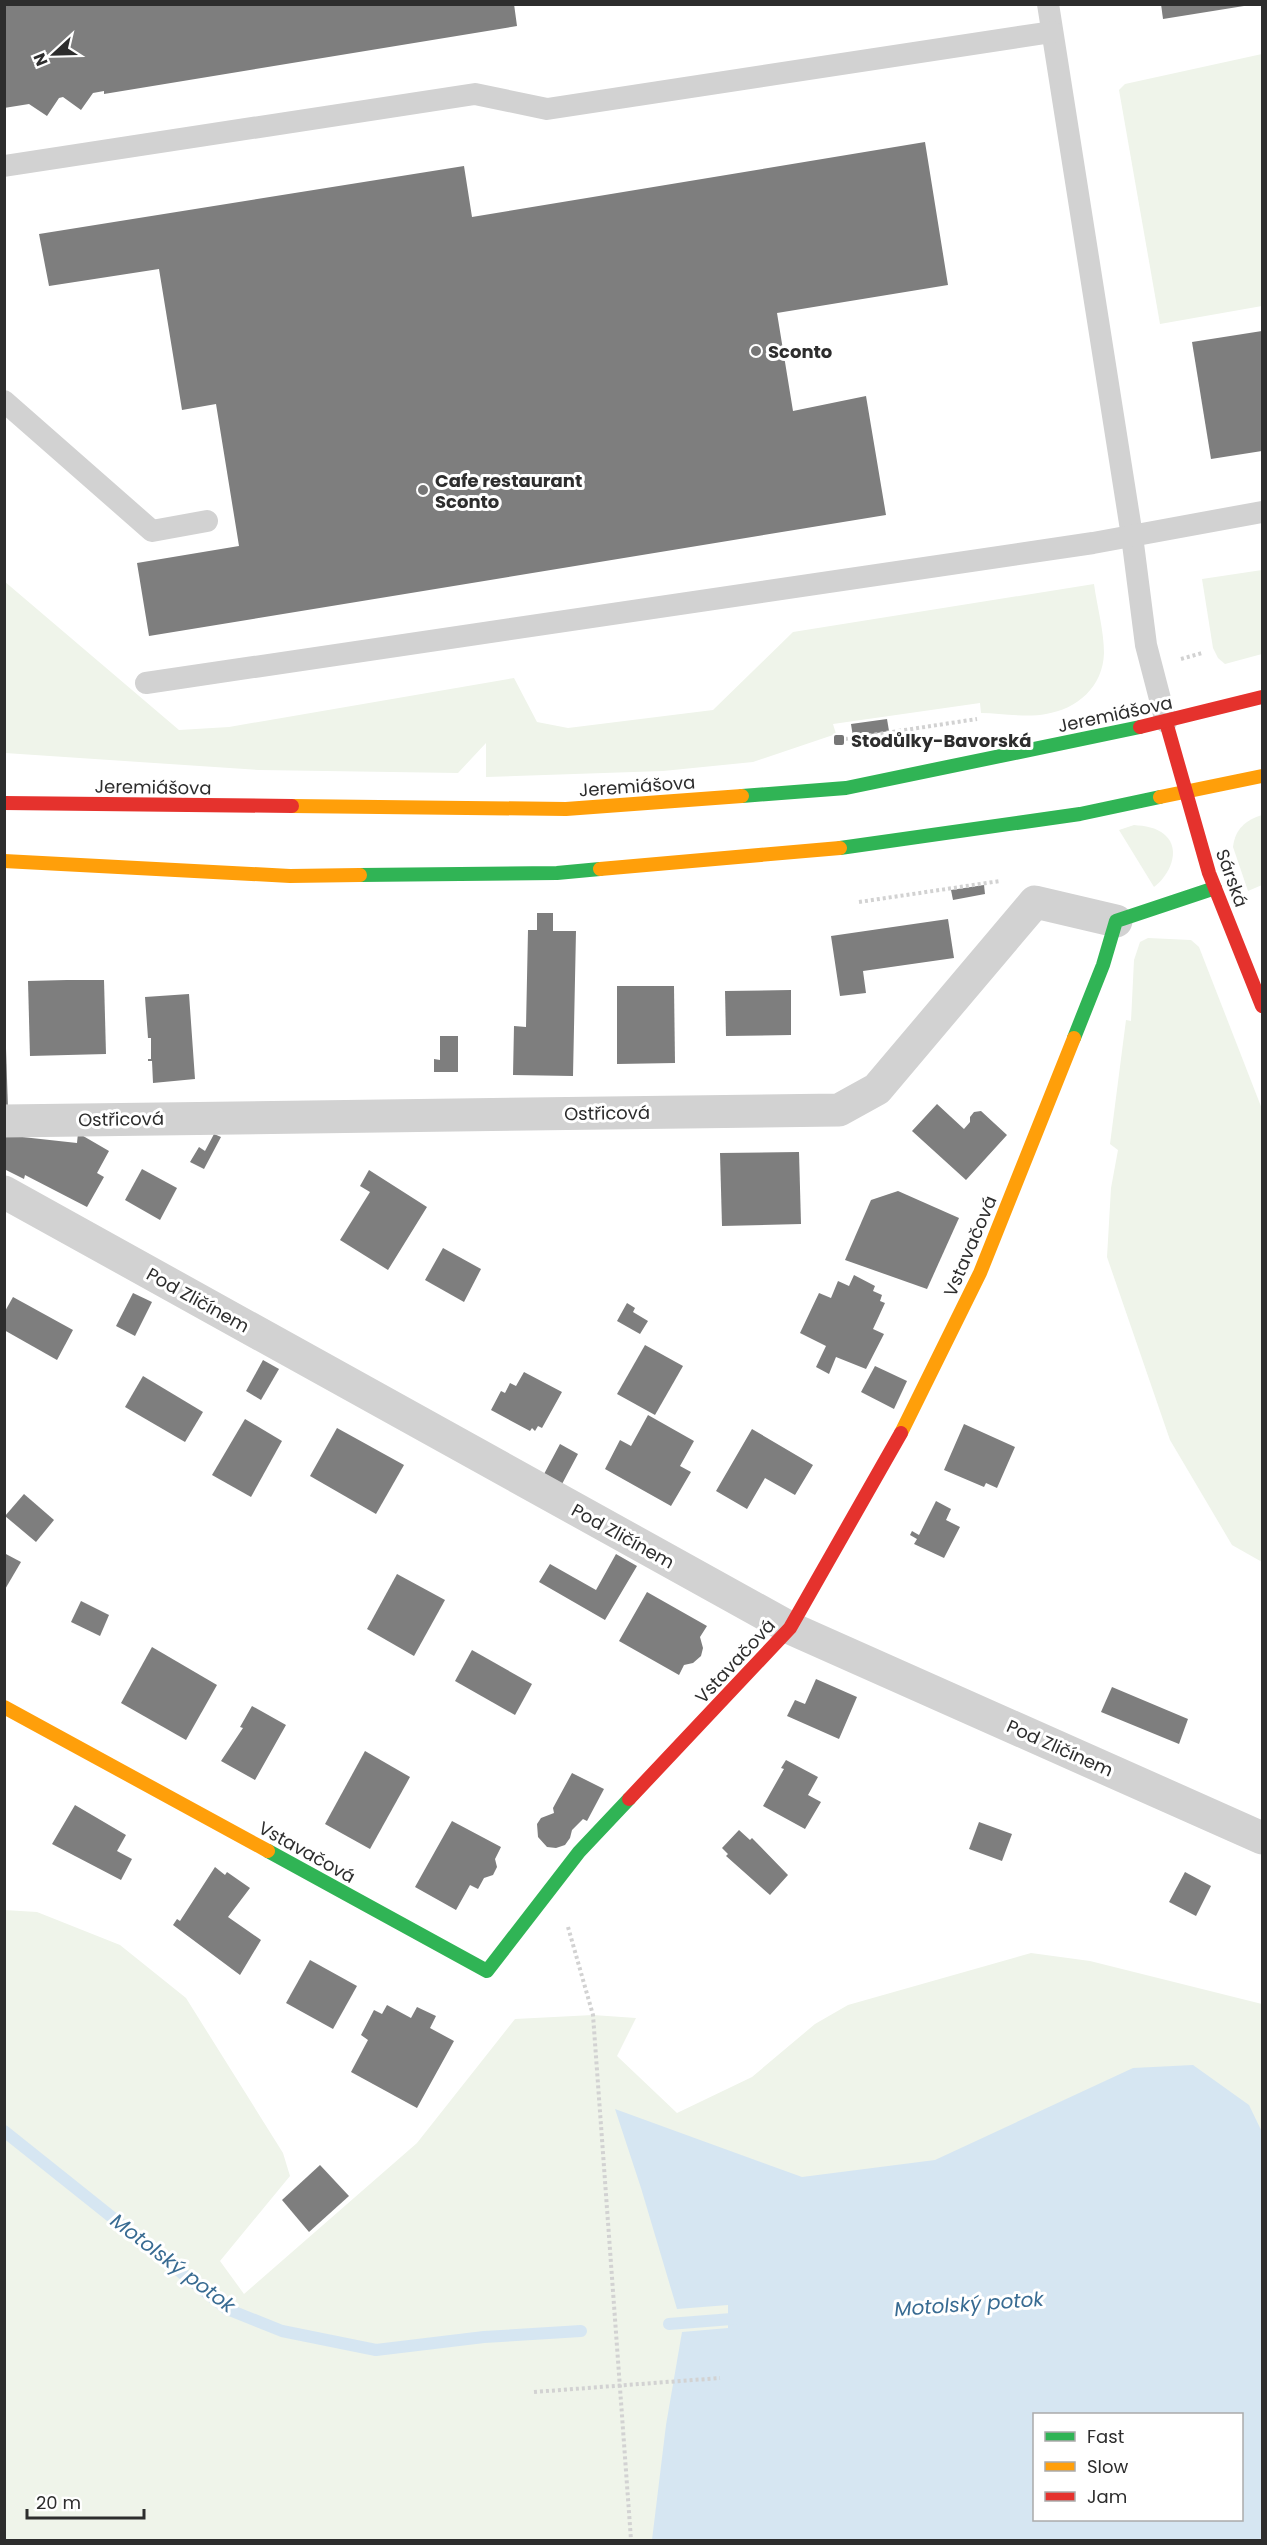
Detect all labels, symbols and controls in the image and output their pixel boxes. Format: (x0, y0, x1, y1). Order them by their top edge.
north arrow (24, 24, 84, 84)
text: N (28, 50, 53, 69)
place label: Sconto (768, 339, 832, 364)
marker: Sconto (749, 344, 763, 358)
place label: Cafe restaurant Sconto (435, 468, 582, 514)
marker: Cafe restaurant Sconto (416, 483, 430, 497)
street label: Jeremiášova (1055, 690, 1175, 738)
place label: Stodůlky-Bavorská (851, 728, 1031, 753)
marker: Stodůlky-Bavorská (832, 733, 846, 747)
street label: Jeremiášova (578, 769, 696, 803)
street label: Jeremiášova (94, 773, 212, 801)
street label: Sárská (1210, 845, 1254, 911)
street label: Ostřicová (564, 1100, 650, 1126)
street label: Ostřicová (78, 1106, 164, 1132)
street label: Vstavačová (938, 1192, 1002, 1300)
street label: Pod Zličínem (142, 1261, 254, 1339)
street label: Pod Zličínem (567, 1497, 679, 1575)
street label: Vstavačová (689, 1613, 781, 1709)
street label: Pod Zličínem (1003, 1713, 1117, 1783)
street label: Vstavačová (254, 1815, 360, 1889)
water label: Motolský potok (105, 2207, 243, 2320)
water label: Motolský potok (893, 2285, 1046, 2323)
legend (1033, 2413, 1243, 2521)
text: Fast (1087, 2424, 1124, 2449)
text: Slow (1087, 2454, 1129, 2479)
scale bar (27, 2482, 144, 2520)
text: Jam (1087, 2484, 1127, 2509)
text: 20 m (36, 2490, 81, 2515)

